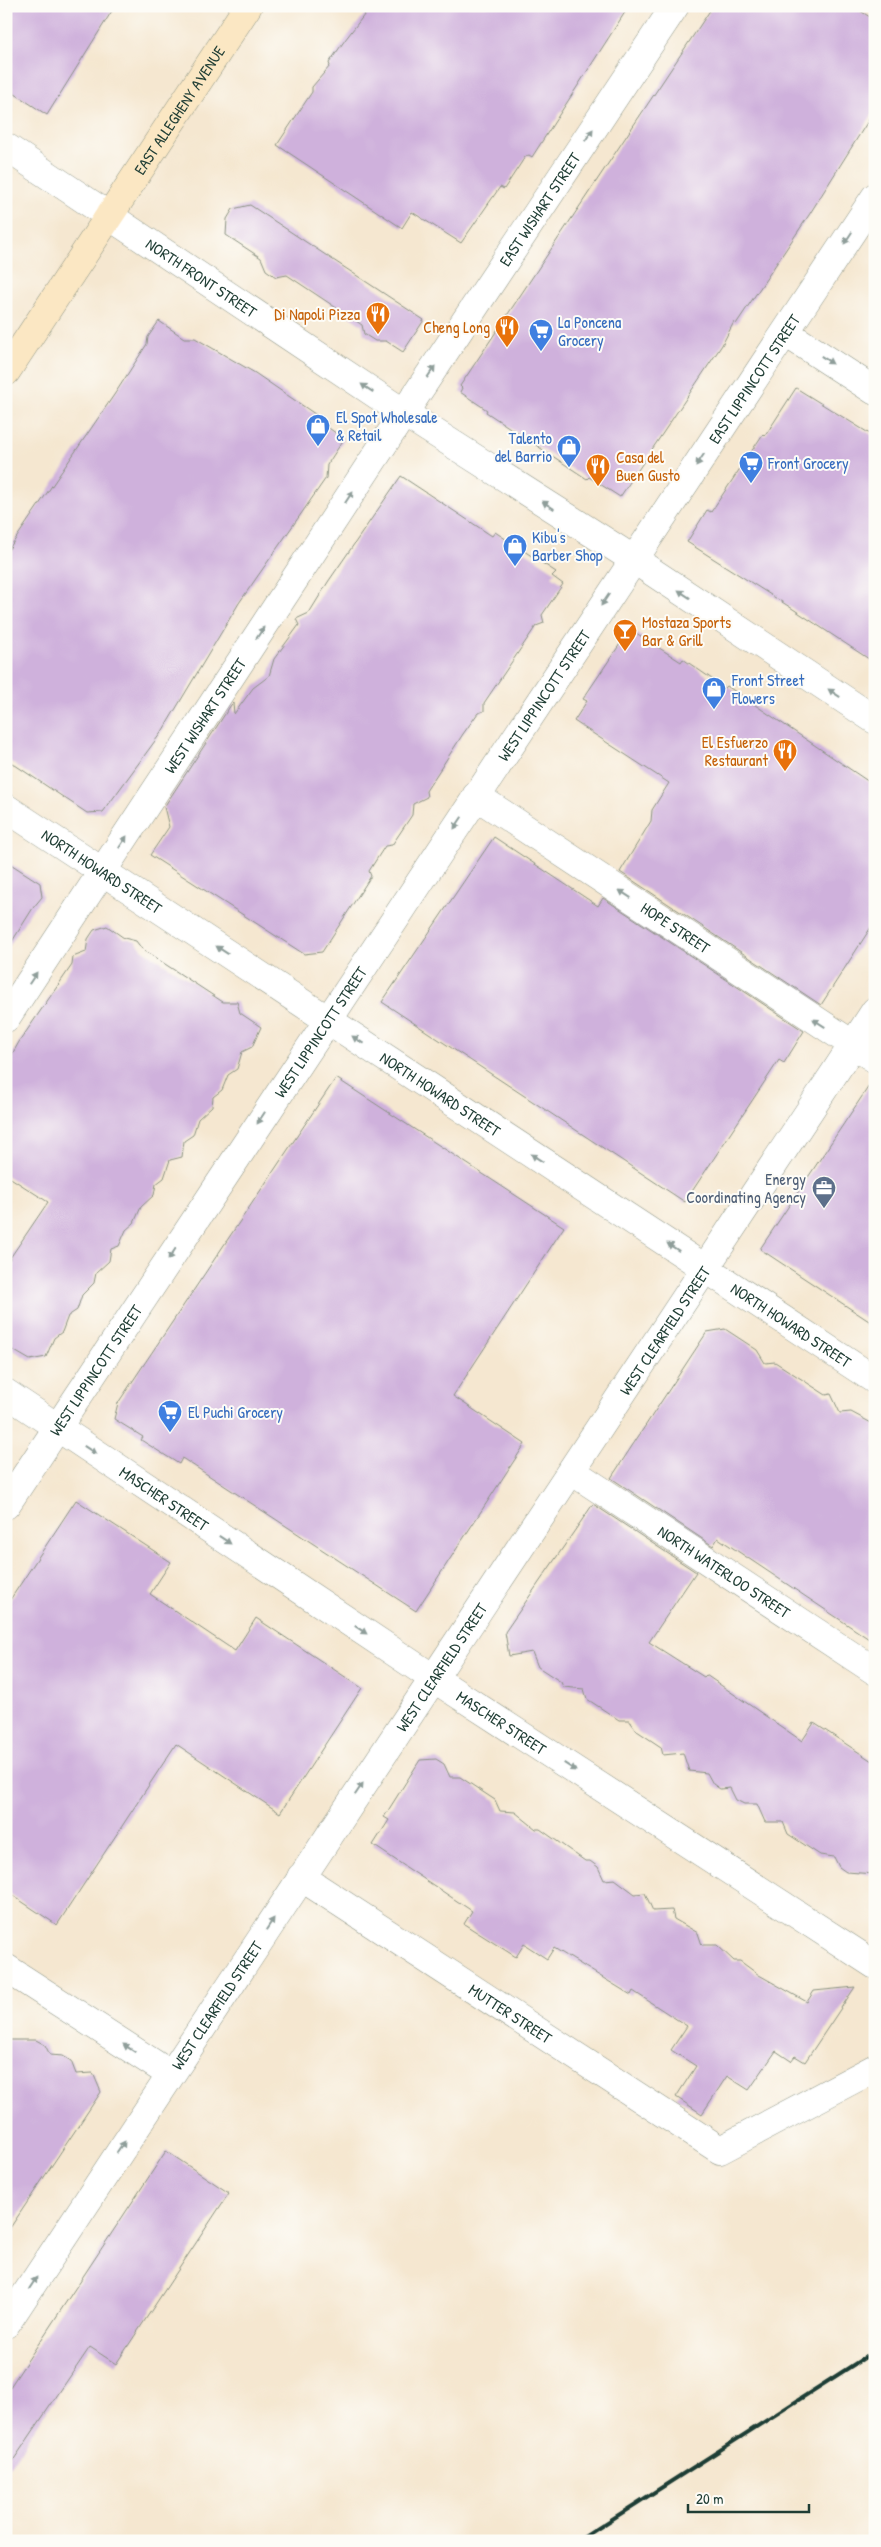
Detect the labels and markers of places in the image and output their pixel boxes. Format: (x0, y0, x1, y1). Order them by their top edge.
restaurant icon: Di Napoli Pizza (365, 301, 391, 335)
place label: Di Napoli Pizza (274, 303, 360, 325)
place label: La Poncena Grocery (558, 311, 621, 351)
restaurant icon: Cheng Long (494, 314, 520, 348)
place label: Cheng Long (423, 316, 490, 338)
supermarket icon: La Poncena Grocery (528, 318, 554, 352)
place label: El Spot Wholesale & Retail (336, 406, 438, 446)
shop icon: El Spot Wholesale & Retail (305, 413, 331, 447)
place label: Talento del Barrio (495, 427, 553, 467)
shop icon: Talento del Barrio (556, 434, 582, 468)
place label: Casa del Buen Gusto (616, 446, 681, 486)
supermarket icon: Front Grocery (738, 450, 764, 484)
place label: Front Grocery (767, 452, 849, 474)
restaurant icon: Casa del Buen Gusto (585, 453, 611, 487)
place label: Kibu's Barber Shop (532, 526, 603, 566)
shop icon: Kibu's Barber Shop (502, 533, 528, 567)
place label: Mostaza Sports Bar & Grill (642, 611, 731, 651)
bar icon: Mostaza Sports Bar & Grill (612, 618, 638, 652)
place label: Front Street Flowers (731, 669, 805, 709)
shop icon: Front Street Flowers (701, 676, 727, 710)
place label: El Esfuerzo Restaurant (702, 731, 769, 771)
restaurant icon: El Esfuerzo Restaurant (772, 738, 798, 772)
place label: Energy Coordinating Agency (686, 1168, 806, 1208)
office icon: Energy Coordinating Agency (811, 1175, 837, 1209)
supermarket icon: El Puchi Grocery (157, 1399, 183, 1433)
place label: El Puchi Grocery (188, 1401, 283, 1423)

